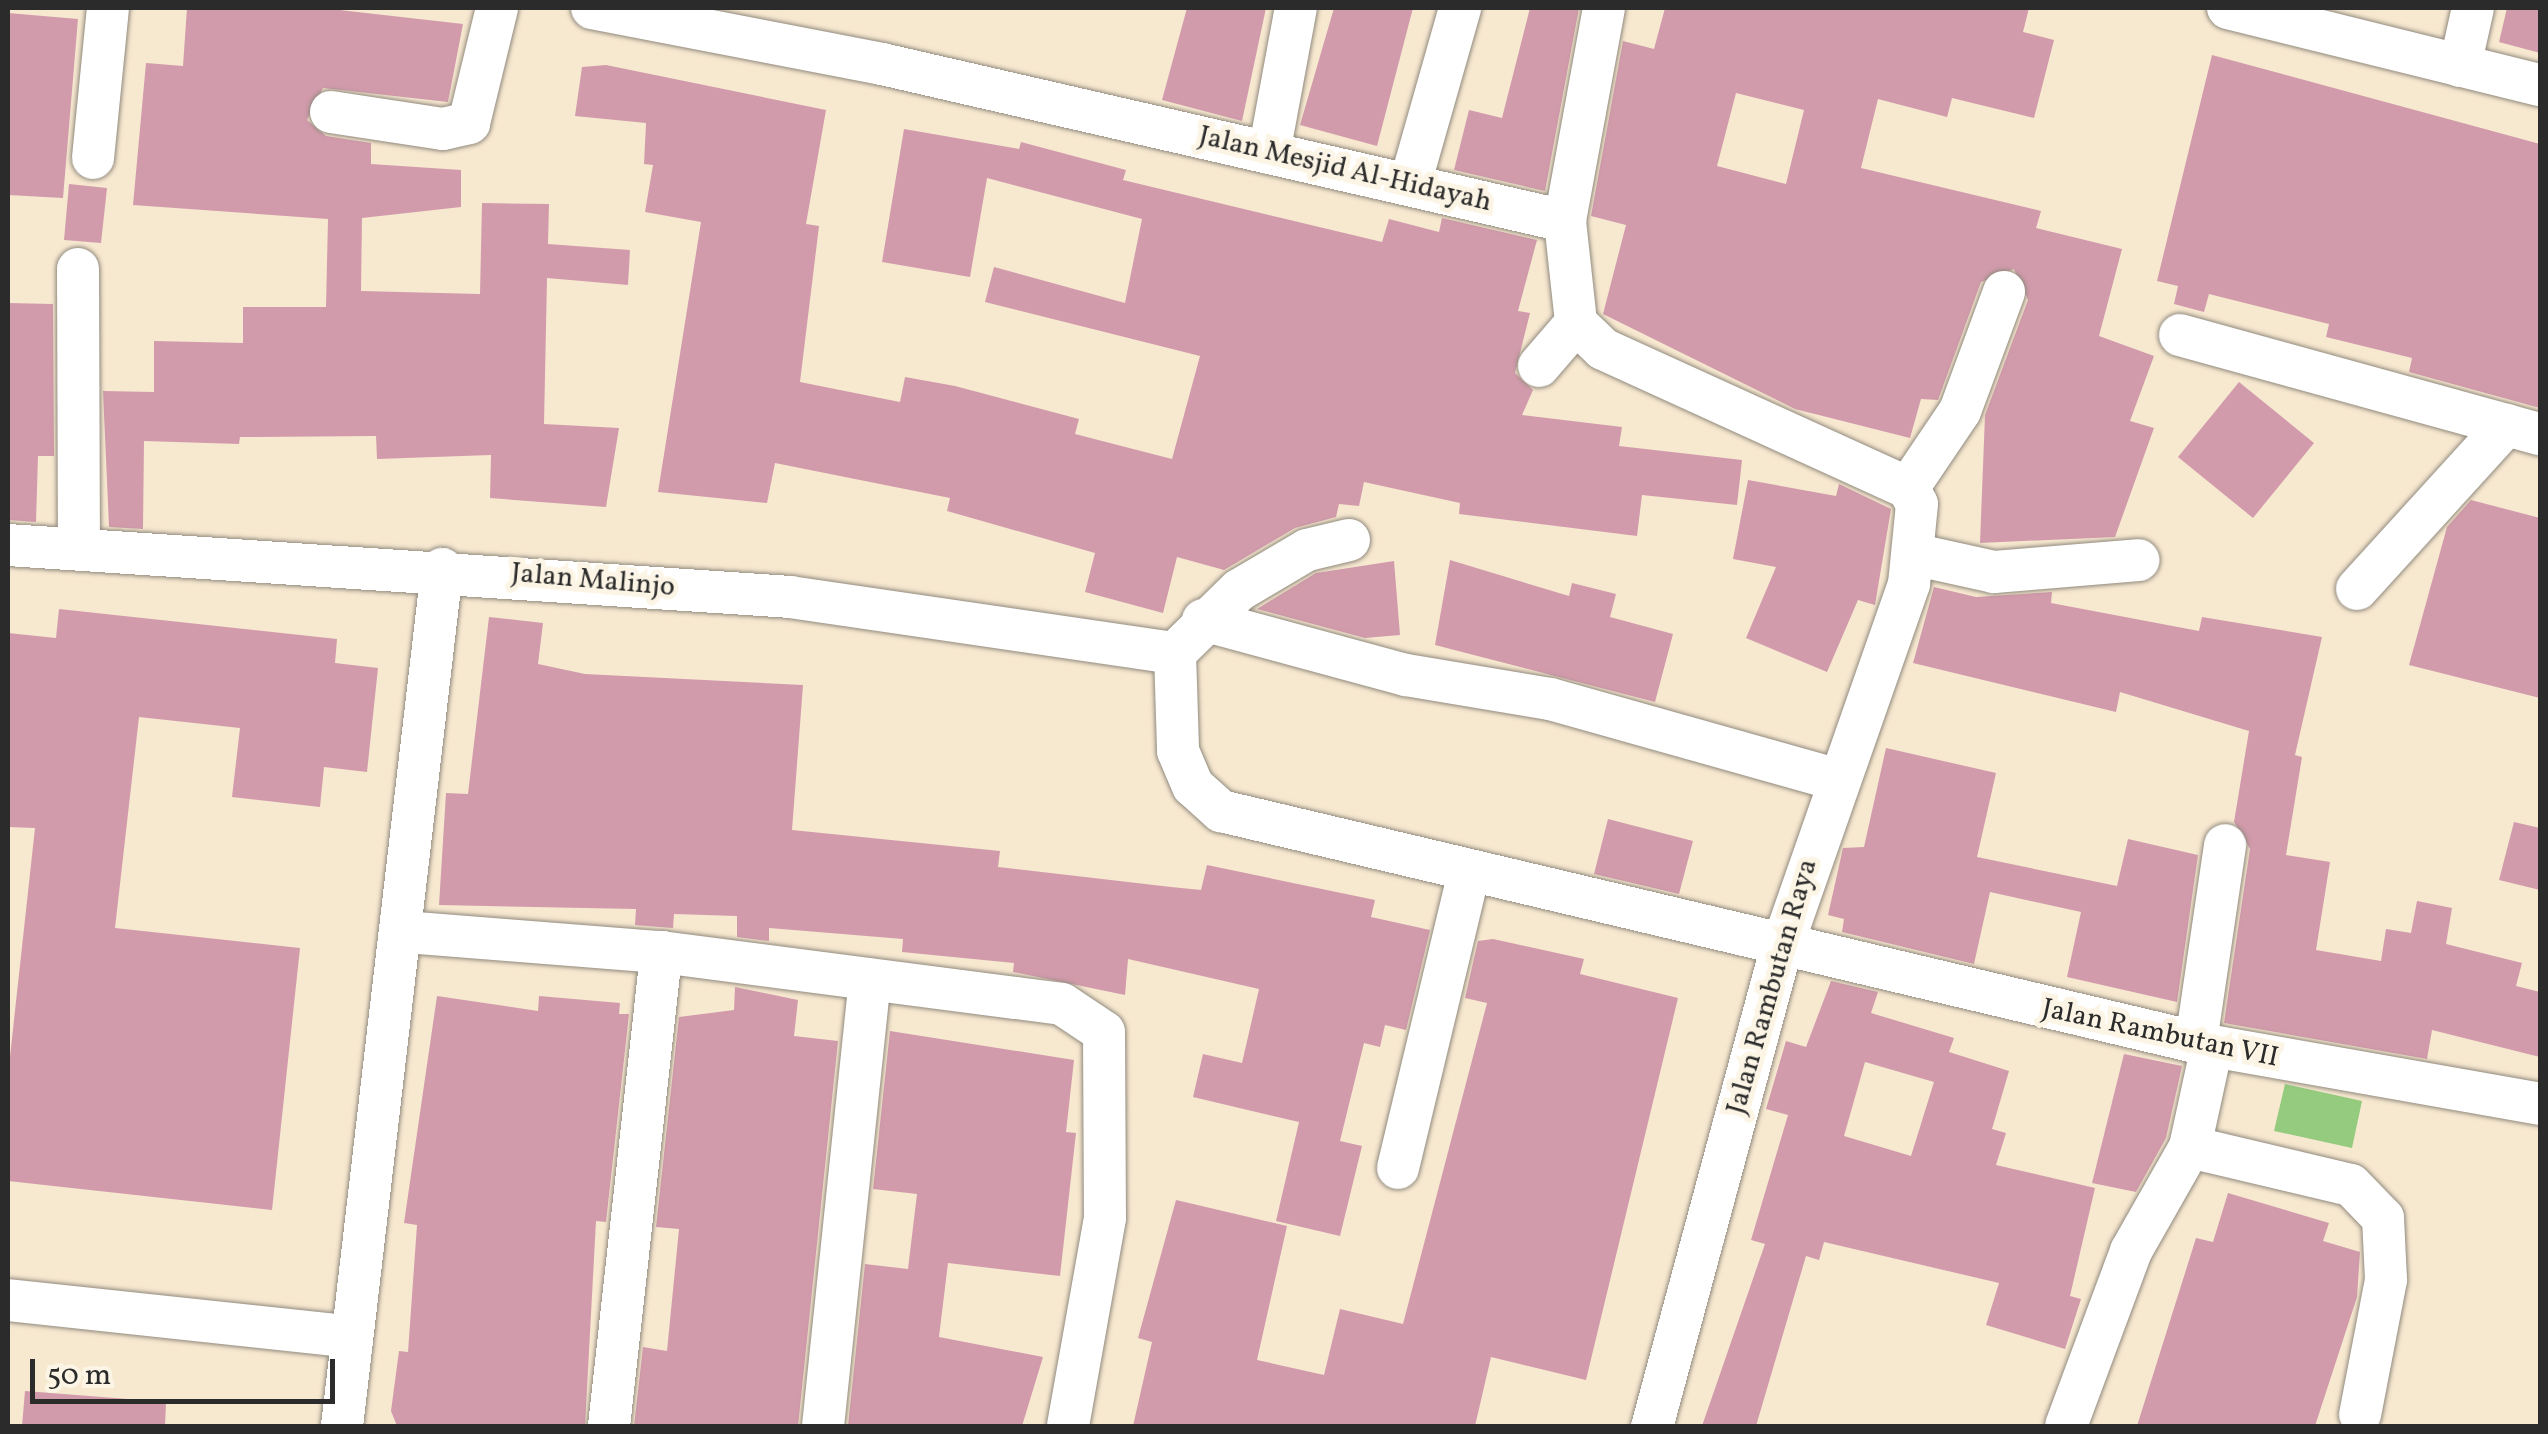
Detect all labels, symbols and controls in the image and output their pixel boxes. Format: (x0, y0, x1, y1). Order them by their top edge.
street label: Jalan Mesjid Al-Hidayah (1195, 120, 1495, 220)
street label: Jalan Malinjo (510, 557, 676, 605)
street label: Jalan Rambutan Raya (1720, 855, 1826, 1119)
street label: Jalan Rambutan VII (2038, 992, 2282, 1076)
scale bar (35, 1339, 340, 1401)
text: 50 m (47, 1355, 111, 1397)

